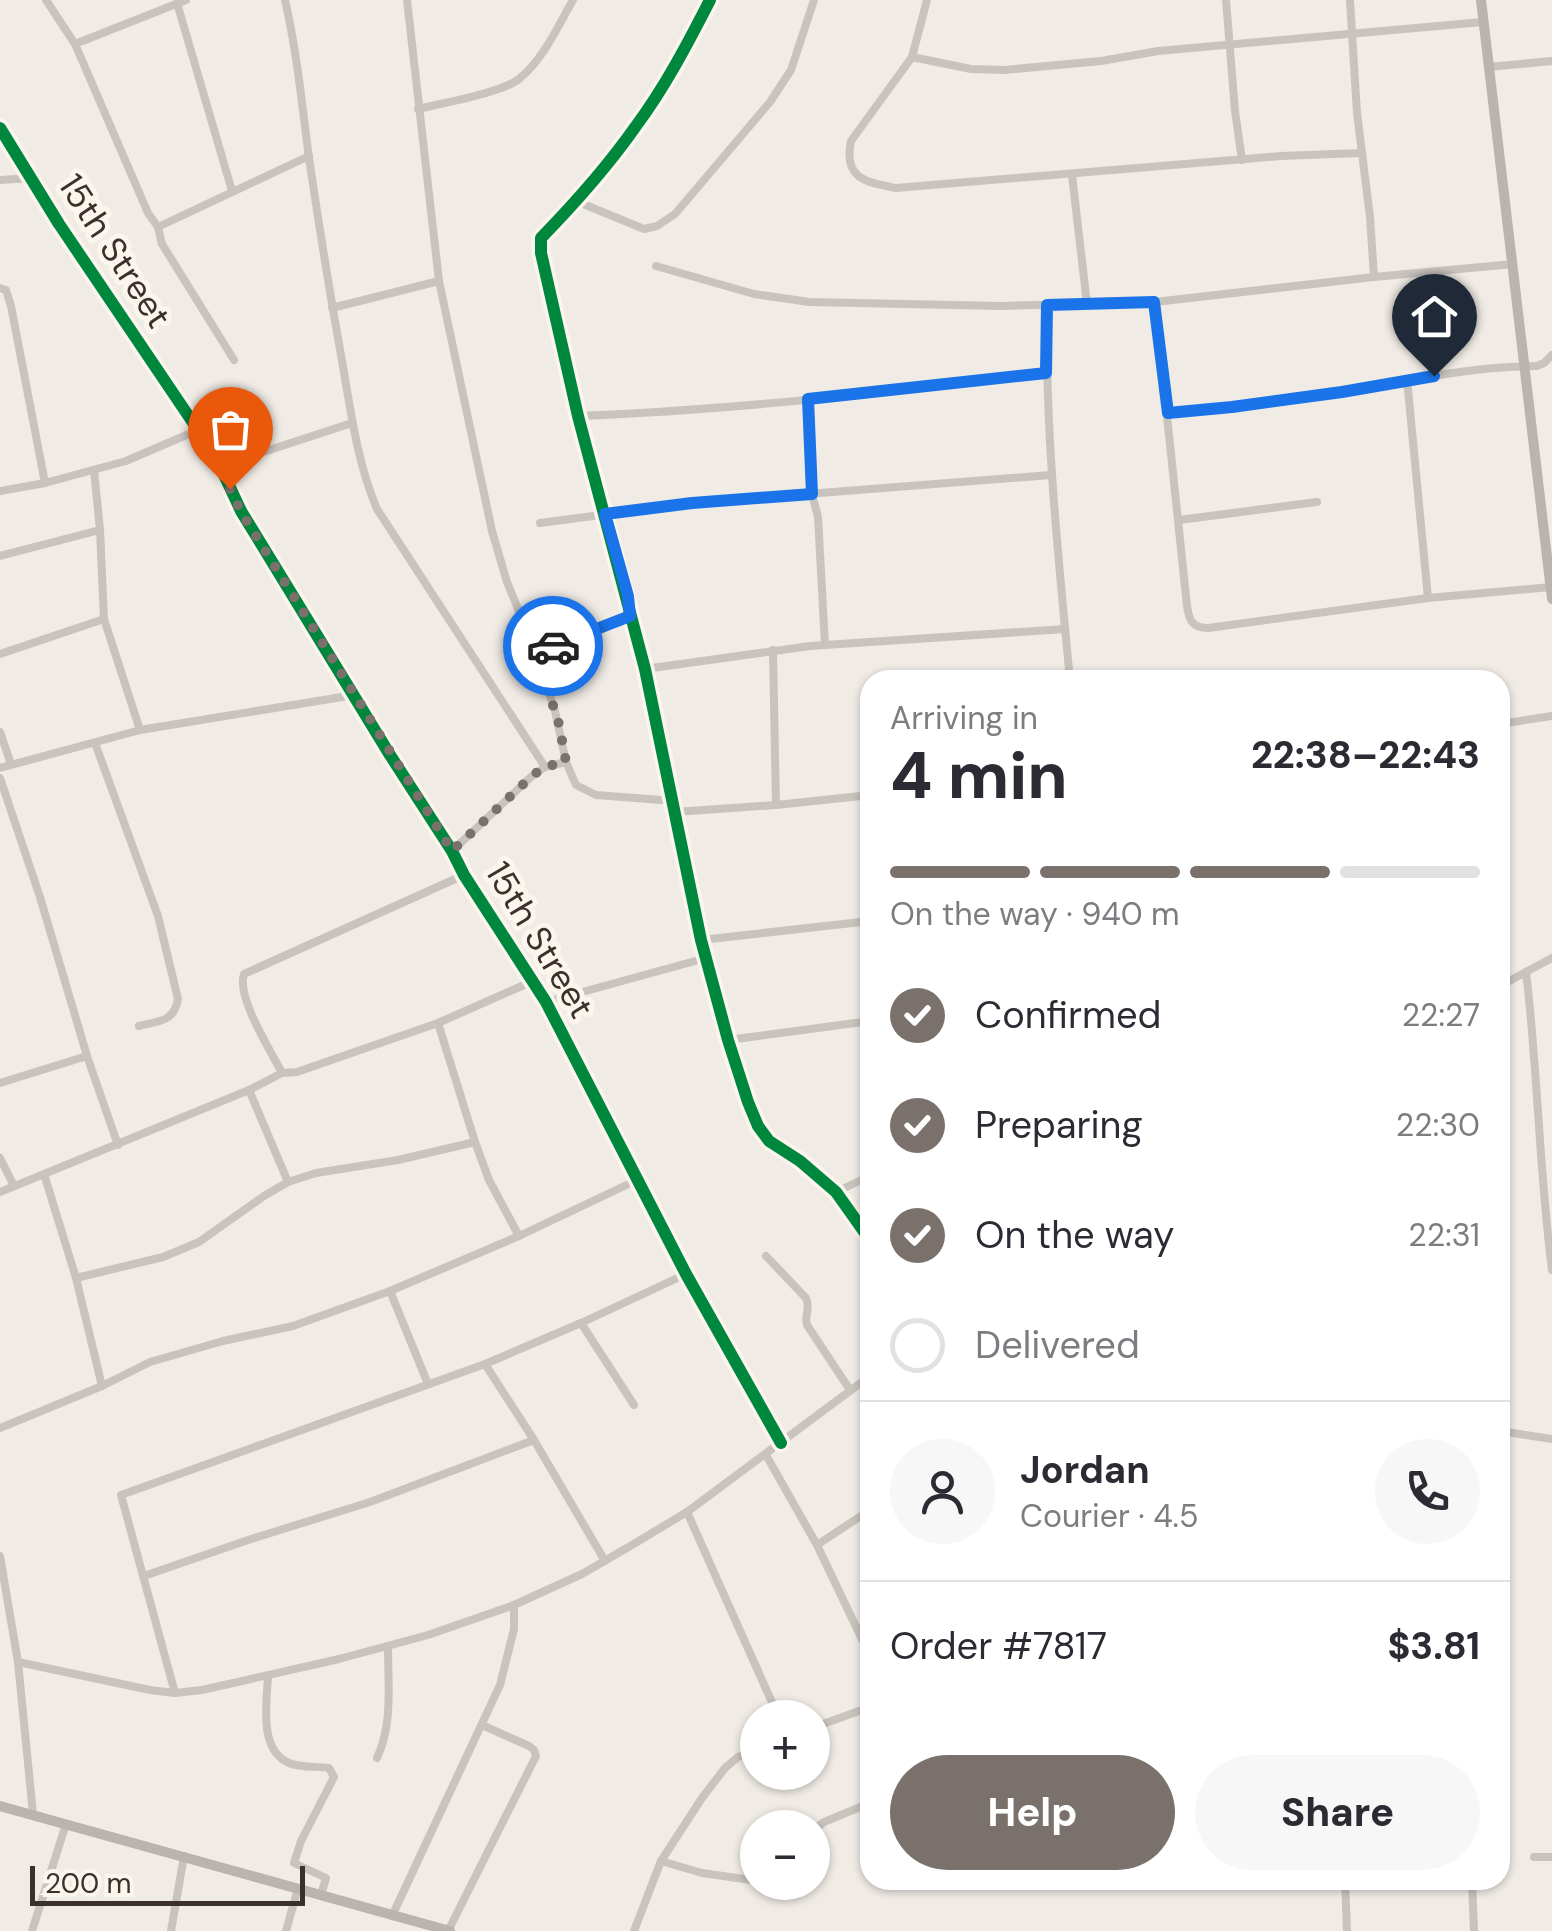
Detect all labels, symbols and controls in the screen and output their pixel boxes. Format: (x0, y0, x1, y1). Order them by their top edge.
street label: 15th Street (48, 165, 182, 337)
pin (1392, 274, 1477, 377)
icon: home (1407, 289, 1462, 344)
pin (188, 387, 273, 490)
icon: bag (203, 402, 258, 457)
courier (503, 596, 603, 696)
icon: car (526, 619, 581, 674)
text: Arriving in (890, 697, 1038, 739)
text: 22:38–22:43 (1251, 730, 1480, 780)
text: 4 min (890, 734, 1068, 818)
street label: 15th Street (475, 853, 605, 1027)
text: On the way · 940 m (890, 893, 1180, 935)
icon: check (890, 988, 945, 1043)
text: Confirmed (975, 990, 1161, 1040)
text: 22:27 (1402, 994, 1480, 1036)
icon: check (890, 1098, 945, 1153)
text: Preparing (975, 1100, 1143, 1150)
text: 22:30 (1396, 1104, 1480, 1146)
icon: check (890, 1208, 945, 1263)
text: On the way (975, 1210, 1174, 1260)
text: 22:31 (1408, 1214, 1480, 1256)
text: Delivered (975, 1320, 1140, 1370)
button: person (890, 1439, 995, 1544)
button: phone (1375, 1439, 1480, 1544)
text: Jordan (1020, 1445, 1150, 1495)
text: Courier · 4.5 (1020, 1495, 1198, 1537)
text: Order #7817 (890, 1621, 1107, 1671)
text: $3.81 (1387, 1621, 1480, 1671)
map controls (740, 1700, 830, 1900)
button: + (740, 1700, 830, 1790)
button: Help (890, 1755, 1175, 1870)
button: Share (1195, 1755, 1480, 1870)
button: − (740, 1810, 830, 1900)
scale bar (30, 1861, 305, 1906)
text: 200 m (45, 1865, 132, 1902)

